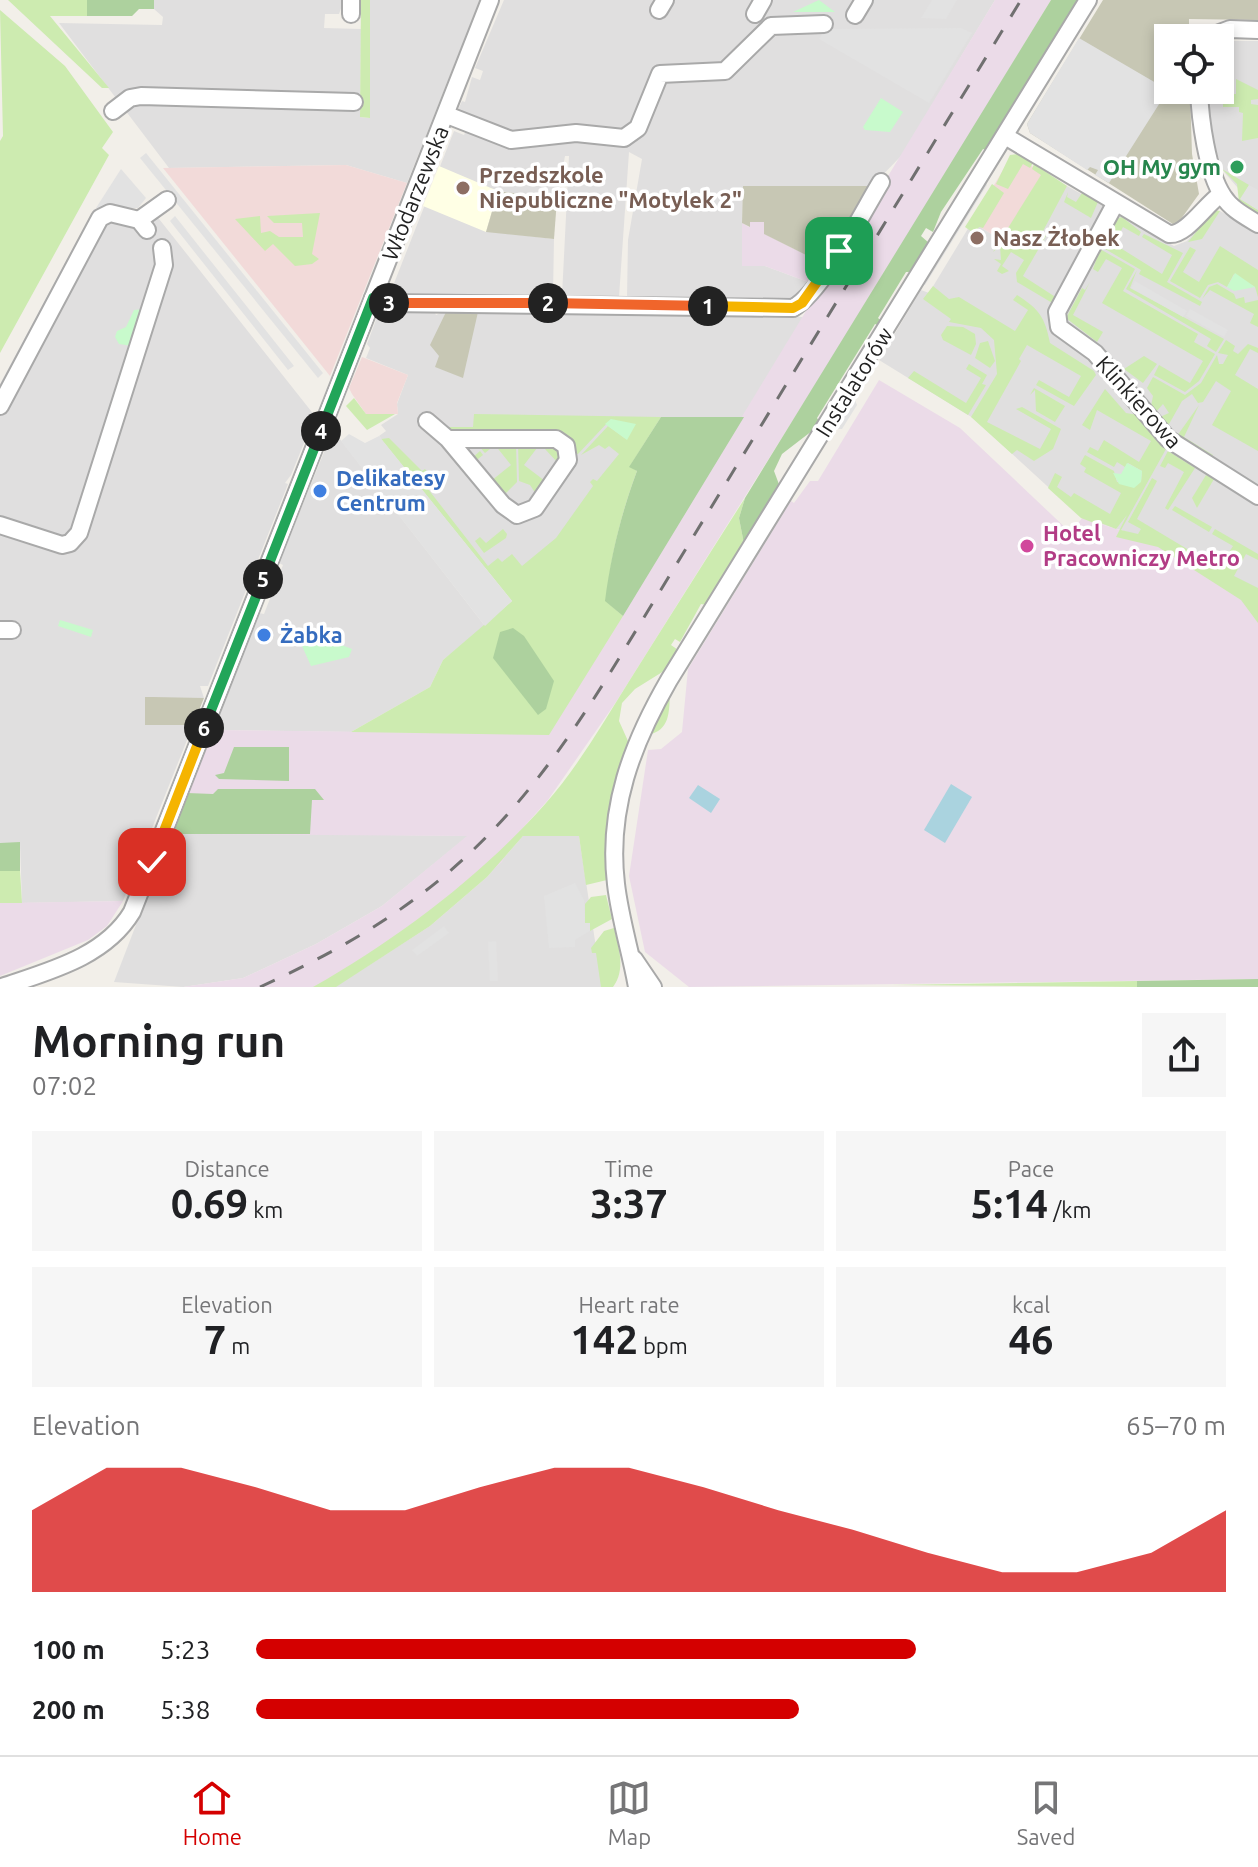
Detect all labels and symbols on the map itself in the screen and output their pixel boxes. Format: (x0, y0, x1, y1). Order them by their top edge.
street label: Włodarzewska (376, 122, 453, 264)
place label: OH My gym (1103, 154, 1221, 179)
marker: OH My gym (1228, 158, 1246, 176)
place label: Przedszkole Niepubliczne "Motylek 2" (479, 162, 742, 212)
marker: Przedszkole Niepubliczne "Motylek 2" (454, 179, 472, 197)
pin (805, 217, 873, 285)
place label: Nasz Żłobek (993, 225, 1120, 250)
marker: Nasz Żłobek (968, 229, 986, 247)
pin: 3 (369, 283, 409, 323)
pin: 2 (528, 283, 568, 323)
pin: 1 (688, 286, 728, 326)
street label: Instalatorów (810, 322, 897, 441)
street label: Klinkierowa (1092, 350, 1187, 453)
pin: 4 (301, 411, 341, 451)
place label: Delikatesy Centrum (336, 465, 446, 515)
marker: Delikatesy Centrum (311, 482, 329, 500)
place label: Hotel Pracowniczy Metro (1043, 520, 1240, 570)
marker: Hotel Pracowniczy Metro (1018, 537, 1036, 555)
pin: 5 (243, 559, 283, 599)
place label: Żabka (280, 622, 343, 647)
marker: Żabka (255, 626, 273, 644)
pin: 6 (184, 708, 224, 748)
pin (118, 828, 186, 896)

